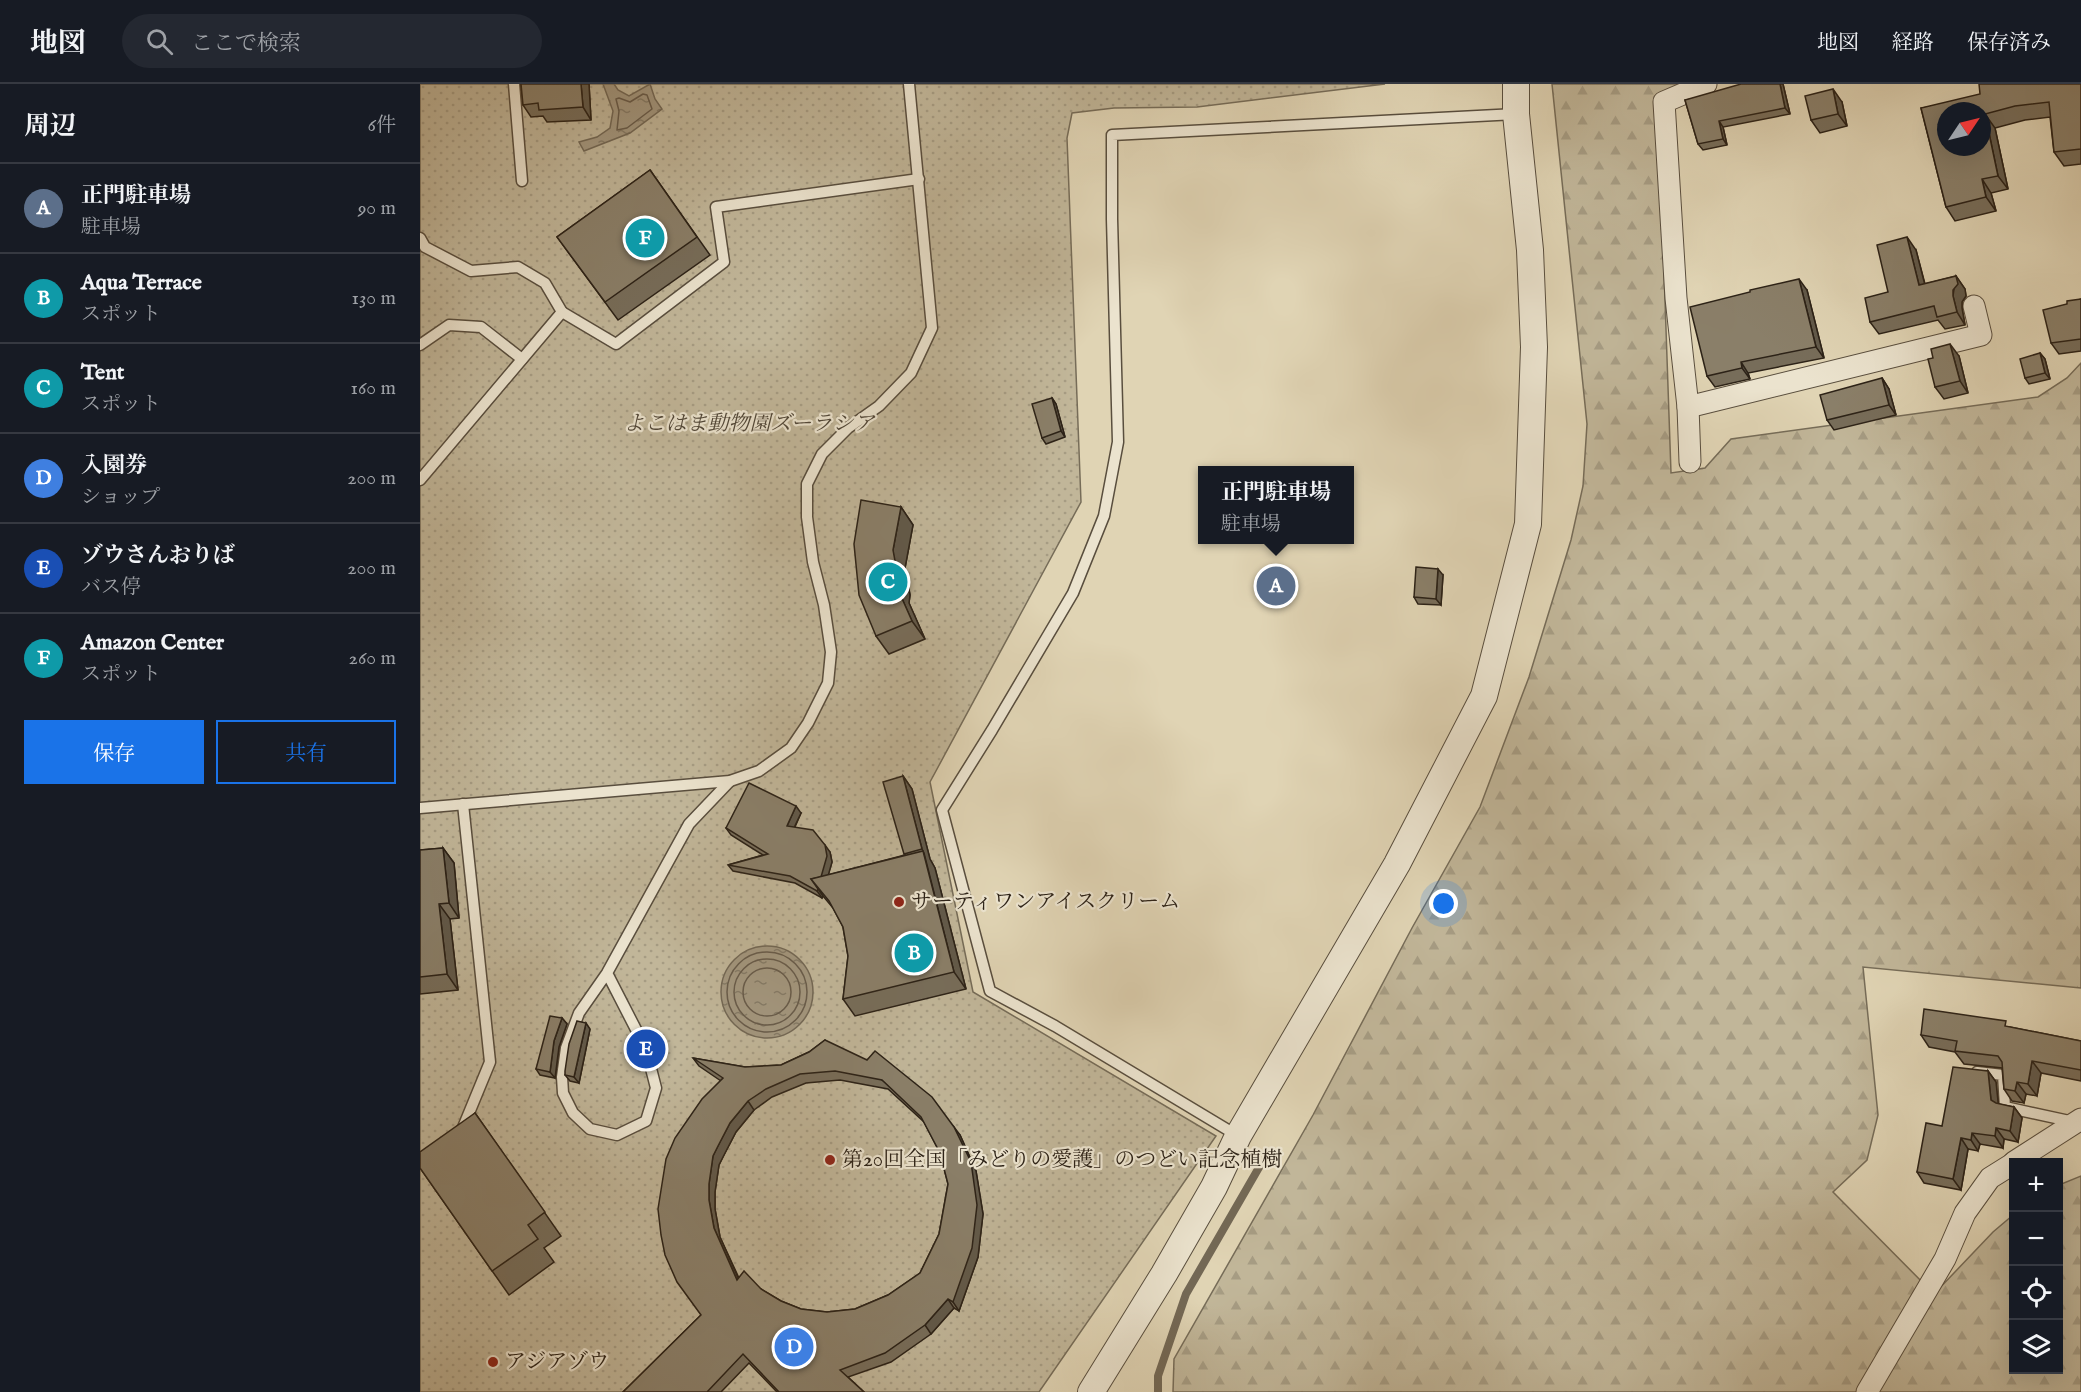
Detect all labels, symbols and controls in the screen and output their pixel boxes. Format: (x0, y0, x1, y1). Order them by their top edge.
search box (122, 14, 542, 68)
icon: search (143, 25, 176, 58)
text: 地図 (30, 27, 86, 62)
text: ここで検索 (191, 30, 301, 58)
text: 地図 (1817, 30, 1859, 57)
text: 経路 (1892, 30, 1934, 57)
text: 保存済み (1967, 30, 2051, 57)
north arrow (1937, 102, 1991, 156)
text: 周辺 (24, 110, 76, 143)
text: 6件 (368, 113, 396, 138)
text: 正門駐車場 (81, 182, 191, 210)
text: A (37, 196, 50, 221)
text: 90 m (358, 196, 396, 221)
text: 駐車場 (81, 215, 141, 240)
pin: F (626, 216, 664, 260)
text: Aqua Terrace (81, 269, 202, 297)
text: B (37, 286, 50, 311)
text: 130 m (351, 286, 396, 311)
text: スポット (81, 302, 161, 327)
text: Tent (81, 359, 124, 387)
text: C (36, 376, 51, 401)
text: 160 m (350, 376, 396, 401)
text: スポット (81, 392, 161, 417)
park label: よこはま動物園ズーラシア (624, 411, 875, 438)
text: 入園券 (81, 452, 147, 480)
text: D (35, 466, 52, 491)
text: 200 m (347, 466, 396, 491)
popup (1198, 466, 1354, 544)
text: 正門駐車場 (1221, 479, 1331, 507)
text: ショップ (81, 485, 161, 510)
text: 駐車場 (1221, 512, 1281, 537)
text: ゾウさんおりば (81, 542, 235, 570)
text: E (37, 556, 50, 581)
text: 200 m (347, 556, 396, 581)
pin: C (868, 560, 908, 604)
pin: A (1256, 564, 1296, 608)
text: バス停 (81, 575, 141, 600)
text: Amazon Center (81, 629, 224, 657)
text: F (37, 646, 50, 671)
text: 260 m (349, 646, 396, 671)
text: スポット (81, 662, 161, 687)
button: 保存 (24, 720, 204, 784)
button: 共有 (216, 720, 396, 784)
place label: サーティワンアイスクリーム (911, 889, 1180, 916)
your location (1429, 889, 1458, 918)
marker: サーティワンアイスクリーム (892, 895, 906, 909)
pin: B (894, 930, 934, 976)
pin: E (626, 1026, 666, 1072)
place label: 第20回全国「みどりの愛護」のつどい記念植樹 (842, 1147, 1282, 1174)
marker: 第20回全国「みどりの愛護」のつどい記念植樹 (823, 1153, 837, 1167)
map controls (2009, 1158, 2063, 1374)
button: + (2009, 1158, 2063, 1212)
button: − (2009, 1212, 2063, 1266)
button: locate (2009, 1266, 2063, 1320)
button: layers (2009, 1320, 2063, 1374)
pin: D (774, 1324, 814, 1370)
place label: アジアゾウ (505, 1349, 609, 1376)
marker: アジアゾウ (486, 1355, 500, 1369)

